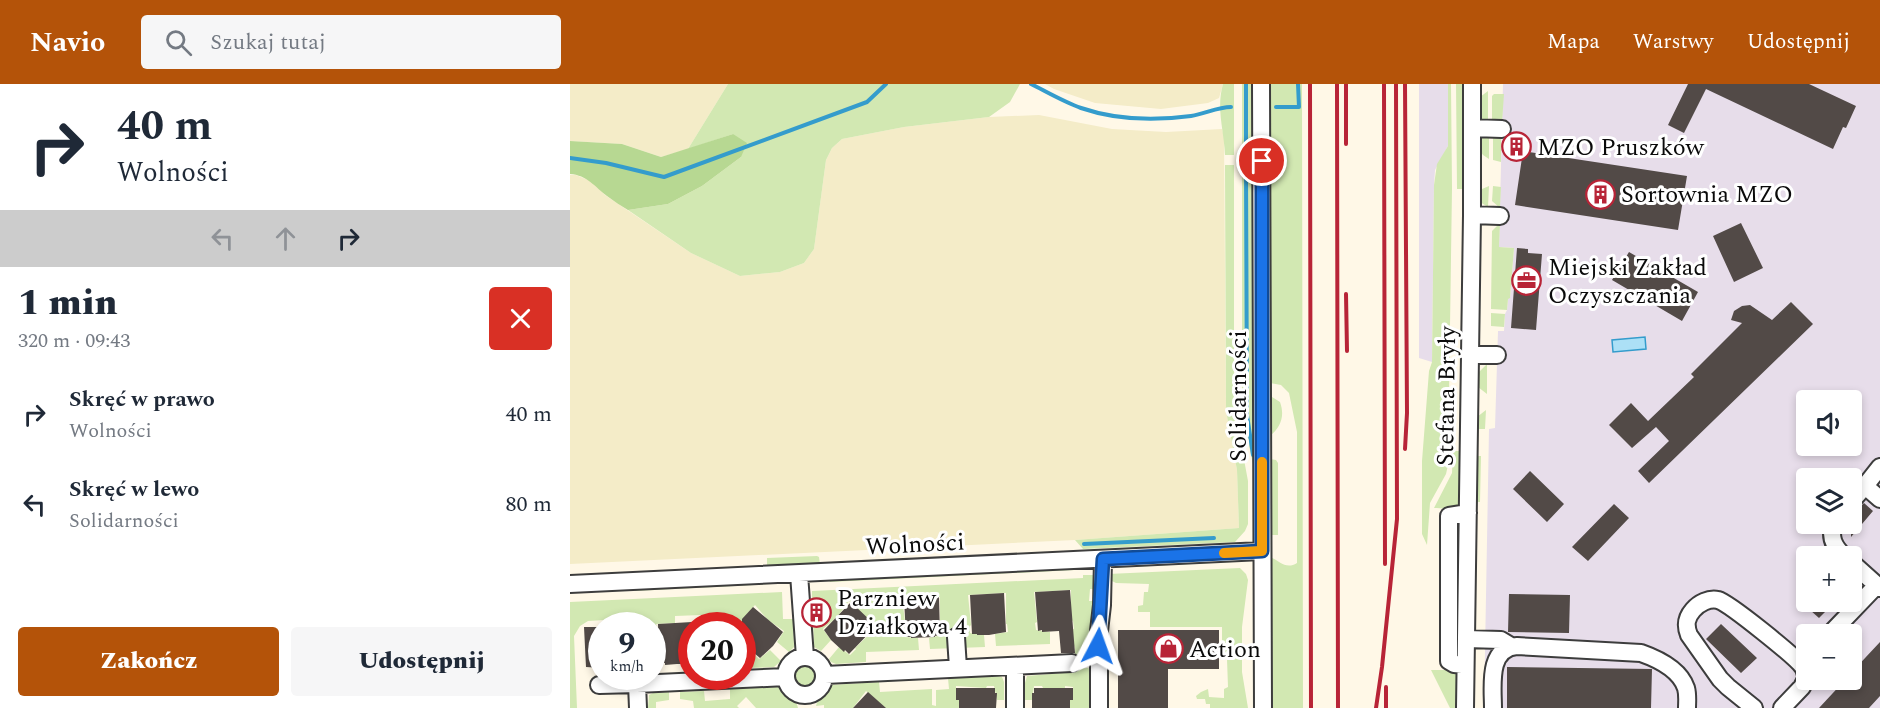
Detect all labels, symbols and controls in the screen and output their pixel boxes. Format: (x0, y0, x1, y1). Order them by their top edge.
search box (141, 15, 561, 69)
text: Navio (30, 21, 105, 64)
icon: search (162, 26, 195, 59)
text: Szukaj tutaj (210, 26, 326, 59)
text: Mapa (1547, 26, 1600, 58)
text: Warstwy (1633, 26, 1714, 58)
text: Udostępnij (1747, 26, 1850, 58)
text: 40 m (117, 95, 212, 158)
icon: right (18, 108, 96, 186)
place label: MZO Pruszków (1537, 130, 1705, 166)
building icon: MZO Pruszków (1500, 131, 1532, 163)
pin (1236, 135, 1287, 186)
icon: arrive (1245, 144, 1278, 177)
text: Wolności (117, 152, 229, 194)
place label: Sortownia MZO (1621, 177, 1793, 213)
building icon: Sortownia MZO (1584, 178, 1616, 210)
icon: left (206, 222, 239, 255)
icon: ahead (269, 222, 302, 255)
icon: right (332, 222, 365, 255)
place label: Miejski Zakład Oczyszczania (1548, 250, 1707, 314)
office icon: Miejski Zakład Oczyszczania (1511, 265, 1543, 297)
text: 1 min (18, 276, 118, 331)
button: close (489, 287, 552, 350)
street label: Stefana Bryły (1428, 324, 1466, 466)
text: 320 m · 09:43 (18, 326, 130, 356)
street label: Solidarności (1221, 330, 1257, 462)
text: Skręć w prawo (69, 383, 215, 416)
map controls (1796, 390, 1862, 690)
button: sound (1796, 390, 1862, 456)
icon: right (18, 398, 51, 431)
text: 40 m (506, 398, 552, 431)
text: Wolności (69, 416, 152, 446)
button: layers (1796, 468, 1862, 534)
text: Skręć w lewo (69, 473, 199, 506)
icon: left (18, 488, 51, 521)
text: 80 m (506, 488, 552, 521)
text: Solidarności (69, 506, 179, 536)
street label: Wolności (864, 524, 966, 566)
button: + (1796, 546, 1862, 612)
place label: Parzniew Działkowa 4 (837, 581, 967, 645)
building icon: Parzniew Działkowa 4 (800, 596, 832, 628)
speed limit sign: 20 (678, 612, 756, 690)
position arrow (1066, 614, 1130, 678)
text: 9 (619, 621, 635, 667)
button: − (1796, 624, 1862, 690)
button: Zakończ (18, 627, 279, 696)
button: Udostępnij (291, 627, 552, 696)
place label: Action (1189, 632, 1261, 668)
shop icon: Action (1152, 633, 1184, 665)
text: km/h (610, 655, 644, 678)

